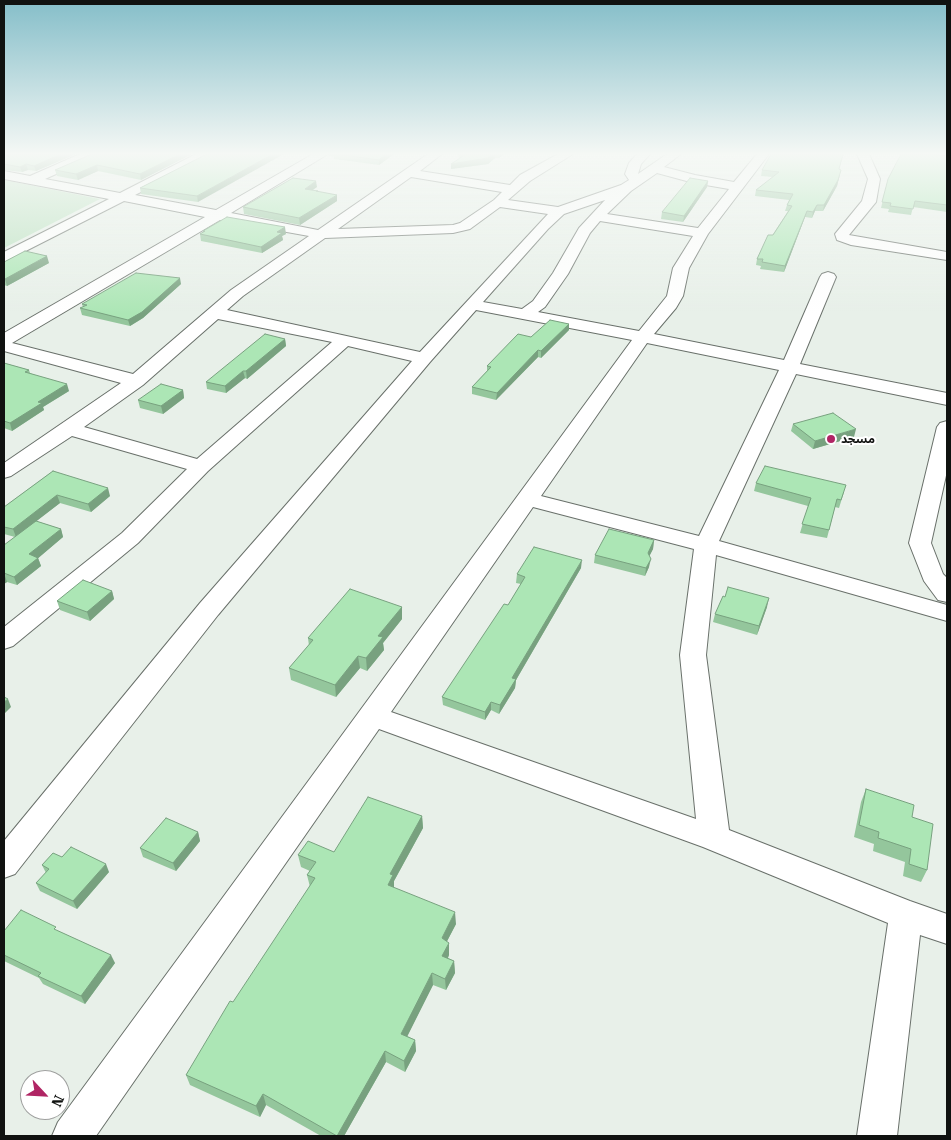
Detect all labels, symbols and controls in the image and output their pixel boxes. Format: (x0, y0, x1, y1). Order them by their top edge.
place label: مسجد (841, 432, 875, 446)
marker: مسجد (825, 433, 837, 445)
north arrow (20, 1070, 70, 1120)
text: N (48, 1093, 67, 1109)

